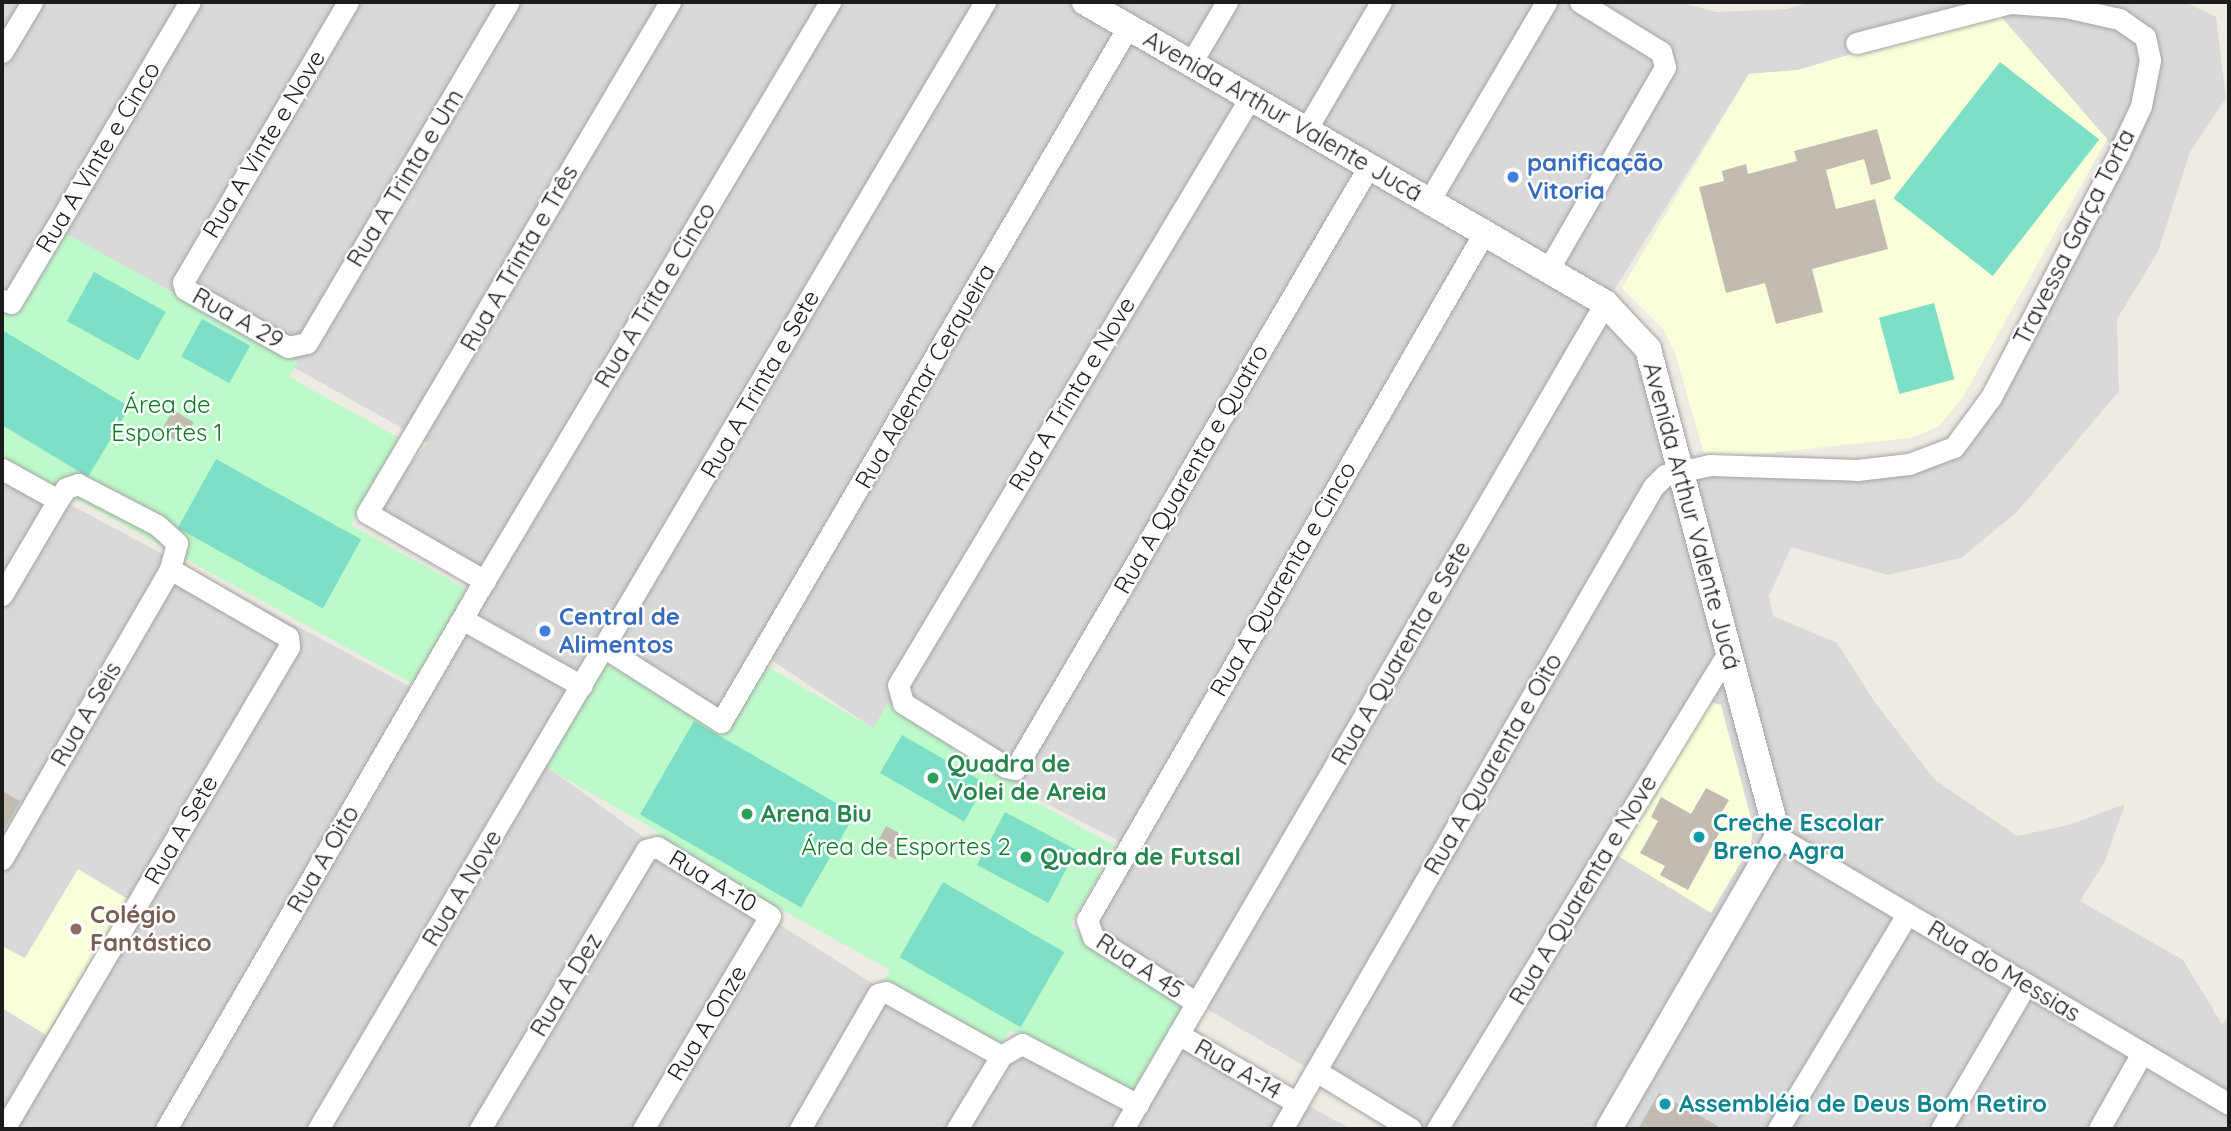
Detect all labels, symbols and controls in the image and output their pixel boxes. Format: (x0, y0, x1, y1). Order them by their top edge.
street label: Avenida Arthur Valente Jucá (1139, 24, 1427, 208)
street label: Rua A Vinte e Nove (197, 45, 331, 243)
street label: Rua A Vinte e Cinco (30, 56, 166, 258)
street label: Rua A Trinta e Um (341, 84, 469, 272)
street label: Travessa Garça Torta (2007, 124, 2141, 350)
place label: panificação Vitoria (1527, 149, 1663, 205)
street label: Rua A Trinta e Três (454, 160, 584, 356)
marker: panificação Vitoria (1505, 169, 1521, 185)
street label: Rua A Trita e Cinco (588, 197, 722, 393)
street label: Rua Ademar Cerqueira (849, 258, 1001, 494)
street label: Rua A 29 (188, 281, 288, 355)
street label: Rua A Trinta e Sete (695, 285, 825, 483)
street label: Rua A Trinta e Nove (1003, 292, 1141, 496)
street label: Rua A Quarenta e Quatro (1108, 339, 1274, 599)
street label: Avenida Arthur Valente Jucá (1637, 359, 1747, 673)
park label: Área de Esportes 1 (111, 391, 223, 447)
street label: Rua A Quarenta e Cinco (1204, 456, 1362, 702)
street label: Rua A Quarenta e Sete (1325, 536, 1477, 770)
place label: Central de Alimentos (559, 603, 680, 659)
marker: Central de Alimentos (537, 623, 553, 639)
street label: Rua A Quarenta e Oito (1418, 648, 1568, 880)
street label: Rua A Seis (45, 657, 127, 771)
place label: Quadra de Volei de Areia (947, 750, 1107, 806)
street label: Rua A Sete (138, 770, 224, 890)
marker: Quadra de Volei de Areia (925, 770, 941, 786)
street label: Rua A Quarenta e Nove (1503, 770, 1663, 1010)
street label: Rua A Oito (281, 800, 365, 918)
place label: Arena Biu (761, 800, 872, 828)
marker: Arena Biu (739, 806, 755, 822)
place label: Creche Escolar Breno Agra (1713, 809, 1884, 865)
street label: Rua A Nove (416, 825, 508, 951)
marker: Creche Escolar Breno Agra (1691, 829, 1707, 845)
park label: Área de Esportes 2 (801, 833, 1011, 861)
place label: Quadra de Futsal (1040, 843, 1241, 871)
street label: Rua A-10 (664, 844, 762, 918)
marker: Quadra de Futsal (1018, 849, 1034, 865)
place label: Colégio Fantástico (90, 901, 212, 957)
street label: Rua do Messias (1922, 914, 2086, 1028)
marker: Colégio Fantástico (68, 921, 84, 937)
street label: Rua A 45 (1091, 927, 1189, 1005)
street label: Rua A Dez (524, 928, 608, 1042)
street label: Rua A Onze (661, 960, 753, 1086)
street label: Rua A-14 (1189, 1033, 1287, 1105)
place label: Assembléia de Deus Bom Retiro (1679, 1090, 2047, 1118)
marker: Assembléia de Deus Bom Retiro (1657, 1096, 1673, 1112)

